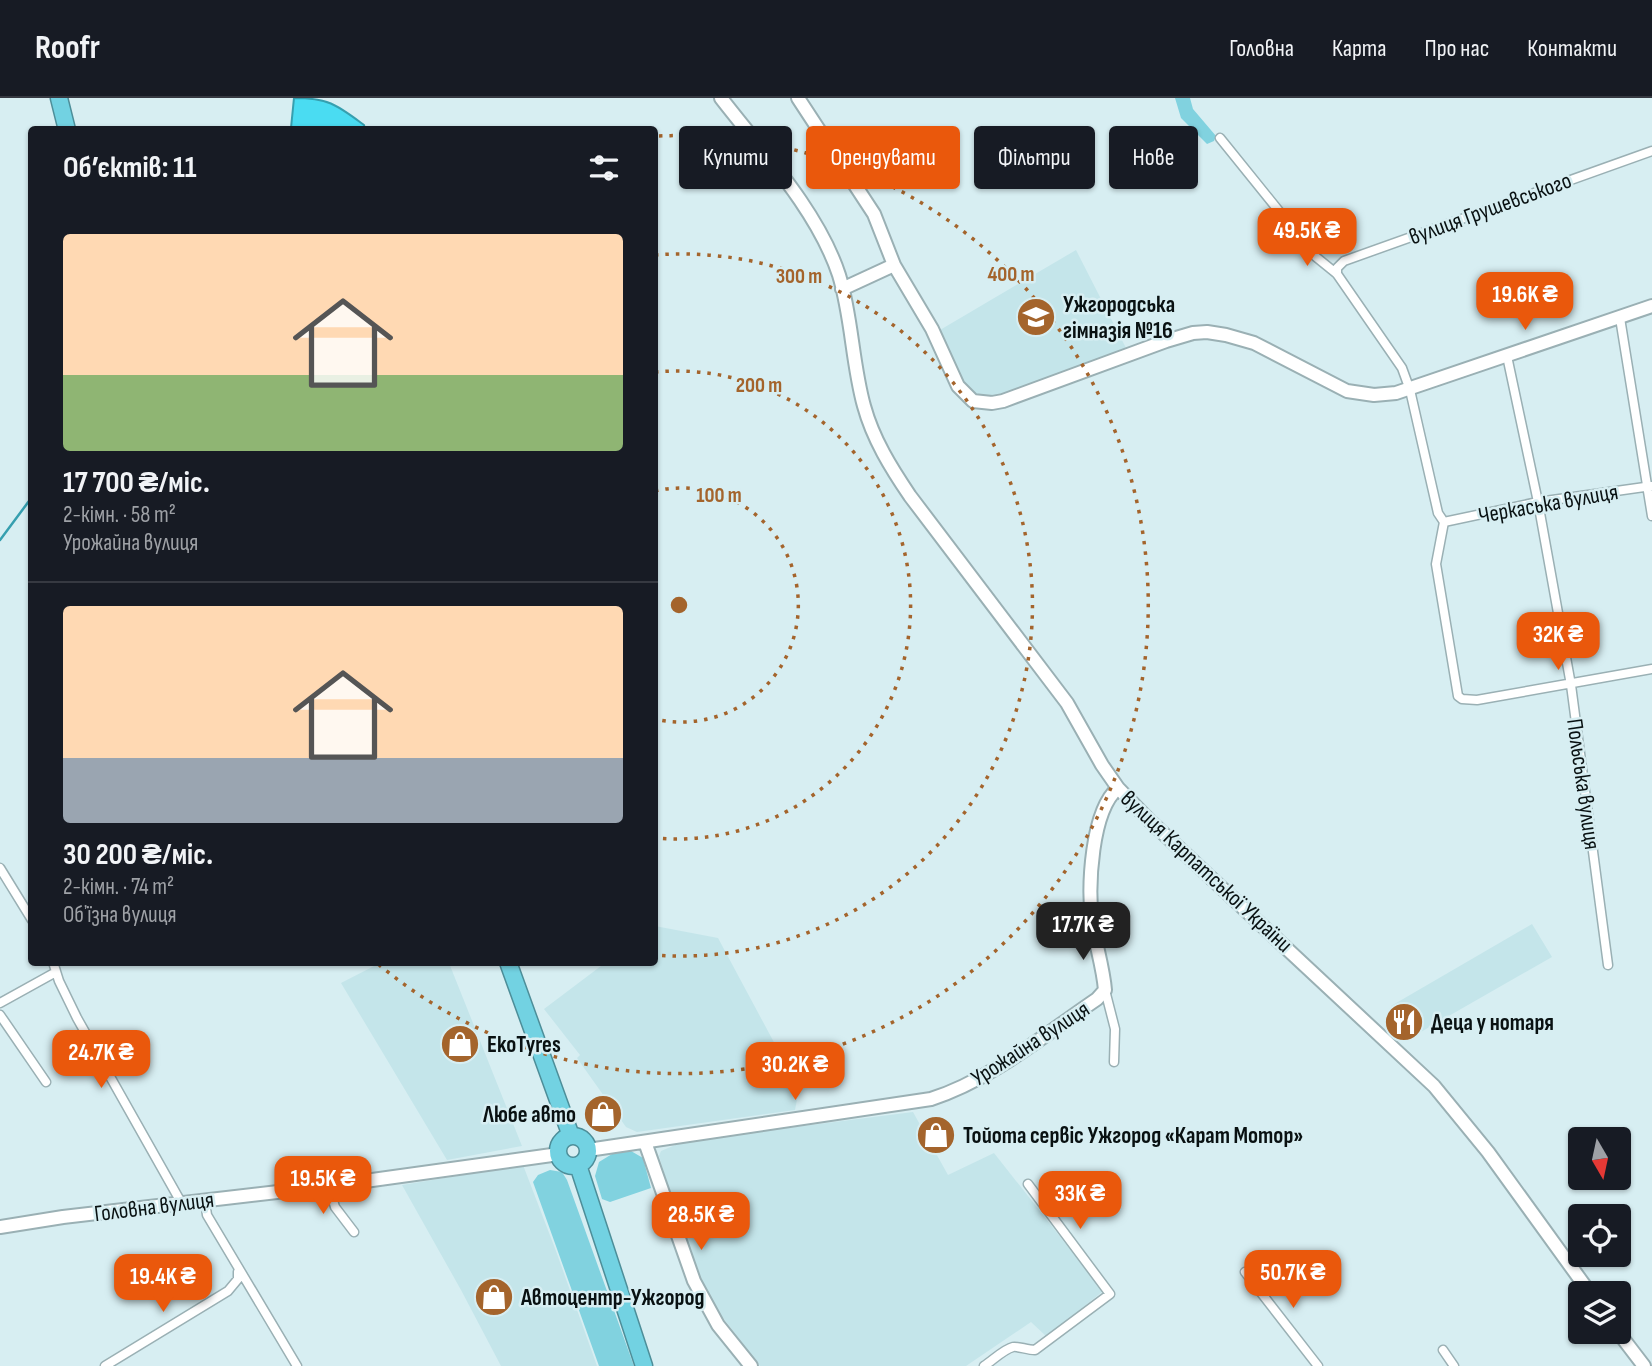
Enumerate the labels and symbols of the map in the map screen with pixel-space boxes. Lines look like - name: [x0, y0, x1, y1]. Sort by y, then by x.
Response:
- street label: вулиця Грушевського: [1405, 167, 1575, 251]
- pin: 49.5K ₴: [1242, 208, 1372, 268]
- text: 400 m: [988, 262, 1034, 287]
- text: 300 m: [776, 264, 822, 289]
- pin: 19.6K ₴: [1460, 272, 1590, 332]
- place label: Ужгородська гімназія №16: [1063, 291, 1175, 345]
- school or university icon: Ужгородська гімназія №16: [1015, 296, 1057, 338]
- text: 200 m: [736, 373, 782, 398]
- street label: Черкаська вулиця: [1476, 478, 1620, 530]
- text: 100 m: [696, 483, 742, 508]
- centre of rings: [667, 593, 691, 617]
- pin: 32K ₴: [1509, 612, 1607, 672]
- street label: Польська вулиця: [1560, 717, 1606, 851]
- street label: вулиця Карпатської України: [1114, 785, 1298, 959]
- pin: 17.7K ₴: [1018, 902, 1148, 962]
- street label: Урожайна вулиця: [966, 995, 1095, 1092]
- restaurant icon: Деца у нотаря: [1383, 1001, 1425, 1043]
- place label: Деца у нотаря: [1431, 1009, 1554, 1037]
- shop icon: EkoTyres: [439, 1023, 481, 1065]
- pin: 24.7K ₴: [36, 1030, 166, 1090]
- place label: EkoTyres: [487, 1031, 561, 1059]
- pin: 30.2K ₴: [730, 1042, 860, 1102]
- shop icon: Любе авто: [582, 1093, 624, 1135]
- place label: Любе авто: [482, 1101, 576, 1129]
- shop icon: Тойота сервіс Ужгород «Карат Мотор»: [915, 1114, 957, 1156]
- place label: Тойота сервіс Ужгород «Карат Мотор»: [963, 1122, 1303, 1150]
- north arrow: [1568, 1127, 1631, 1190]
- pin: 19.5K ₴: [258, 1156, 388, 1216]
- pin: 33K ₴: [1031, 1172, 1129, 1231]
- street label: Головна вулиця: [93, 1186, 216, 1228]
- pin: 28.5K ₴: [636, 1192, 766, 1252]
- pin: 50.7K ₴: [1228, 1250, 1358, 1310]
- pin: 19.4K ₴: [98, 1254, 228, 1314]
- shop icon: Автоцентр-Ужгород: [473, 1276, 515, 1318]
- place label: Автоцентр-Ужгород: [520, 1284, 704, 1312]

